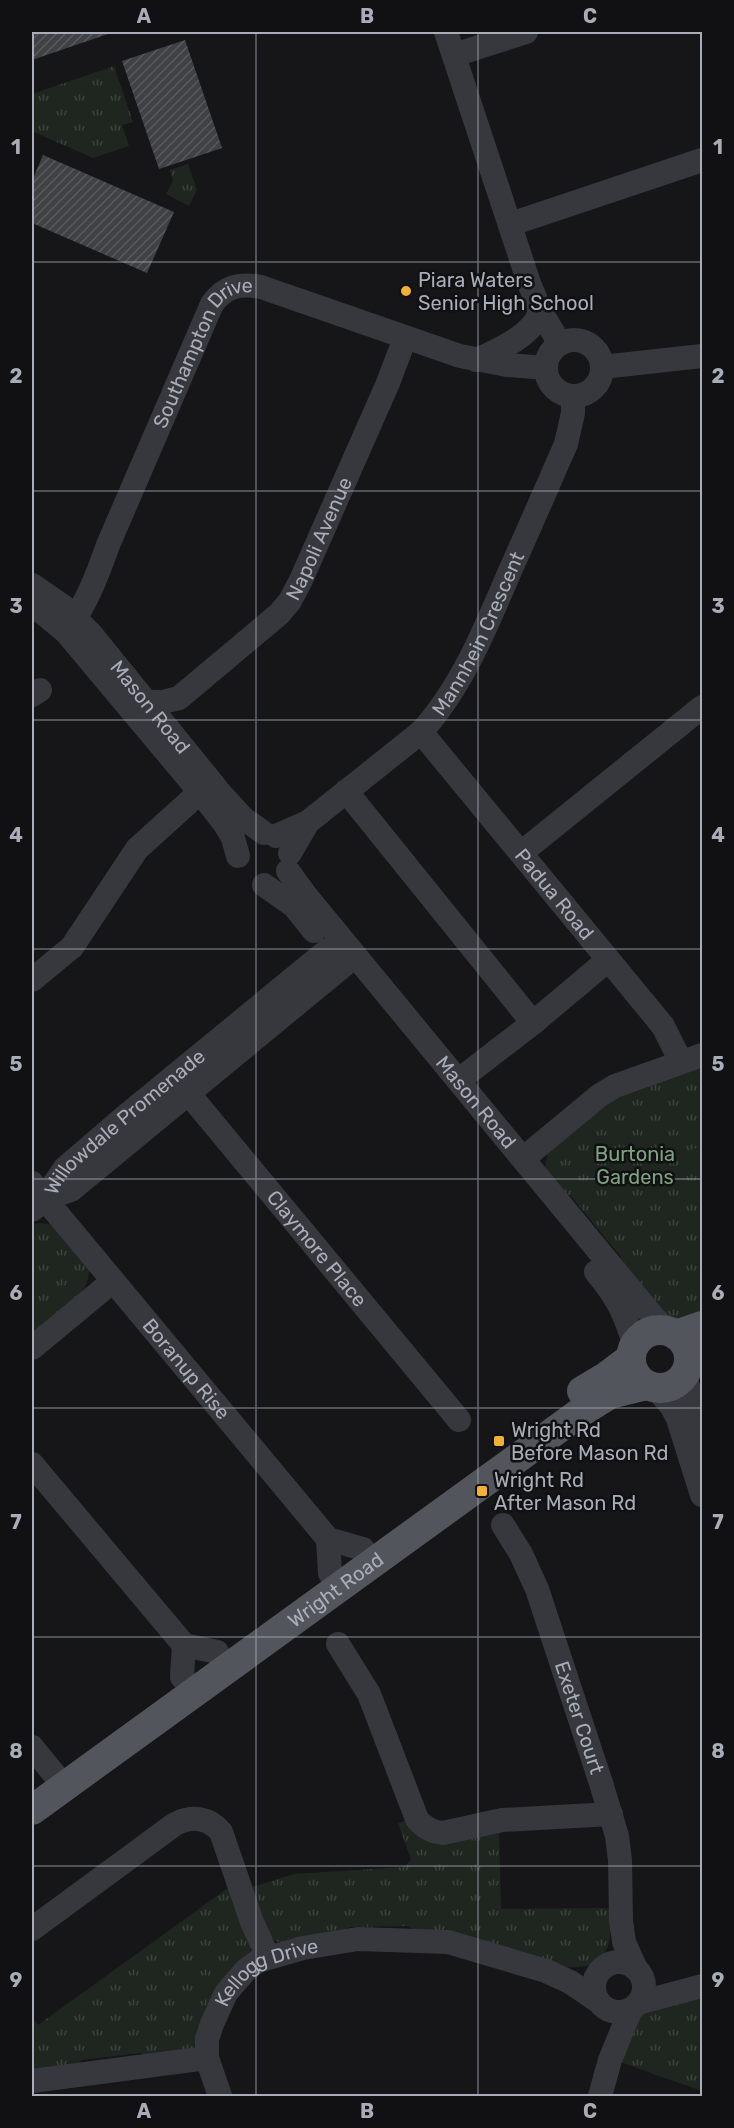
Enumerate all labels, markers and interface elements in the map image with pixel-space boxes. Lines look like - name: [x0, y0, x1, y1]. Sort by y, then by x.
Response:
- text: A: [137, 4, 152, 28]
- text: B: [360, 4, 374, 28]
- text: C: [583, 4, 597, 28]
- text: 1: [11, 135, 21, 159]
- text: 1: [713, 135, 723, 159]
- place label: Piara Waters Senior High School: [418, 268, 594, 315]
- street label: Southampton Drive: [148, 273, 253, 432]
- marker: Piara Waters Senior High School: [399, 284, 413, 298]
- text: 2: [10, 364, 23, 388]
- text: 2: [712, 364, 725, 388]
- street label: Napoli Avenue: [281, 473, 357, 604]
- street label: Mannhein Crescent: [427, 548, 529, 720]
- text: 3: [9, 594, 23, 618]
- text: 3: [711, 594, 725, 618]
- street label: Mason Road: [105, 655, 195, 758]
- text: 4: [9, 823, 23, 847]
- text: 4: [711, 823, 725, 847]
- street label: Padua Road: [510, 844, 599, 945]
- street label: Willowdale Promenade: [39, 1044, 210, 1198]
- street label: Mason Road: [431, 1051, 521, 1153]
- text: 5: [10, 1052, 23, 1076]
- text: 5: [712, 1052, 725, 1076]
- park label: Burtonia Gardens: [595, 1142, 675, 1189]
- street label: Claymore Place: [262, 1185, 372, 1312]
- text: 6: [9, 1281, 23, 1305]
- text: 6: [711, 1281, 725, 1305]
- street label: Boranup Rise: [138, 1314, 235, 1424]
- place label: Wright Rd Before Mason Rd: [511, 1418, 668, 1465]
- marker: Wright Rd Before Mason Rd: [492, 1434, 506, 1448]
- place label: Wright Rd After Mason Rd: [494, 1468, 636, 1515]
- marker: Wright Rd After Mason Rd: [475, 1484, 489, 1498]
- text: 7: [10, 1510, 22, 1534]
- text: 7: [712, 1510, 724, 1534]
- street label: Wright Road: [283, 1547, 388, 1633]
- street label: Exeter Court: [550, 1658, 609, 1777]
- text: 8: [9, 1739, 23, 1763]
- text: 8: [711, 1739, 725, 1763]
- street label: Kellogg Drive: [210, 1934, 320, 2010]
- text: 9: [10, 1968, 23, 1992]
- text: 9: [712, 1968, 725, 1992]
- text: A: [137, 2099, 152, 2123]
- text: B: [360, 2099, 374, 2123]
- text: C: [583, 2099, 597, 2123]

